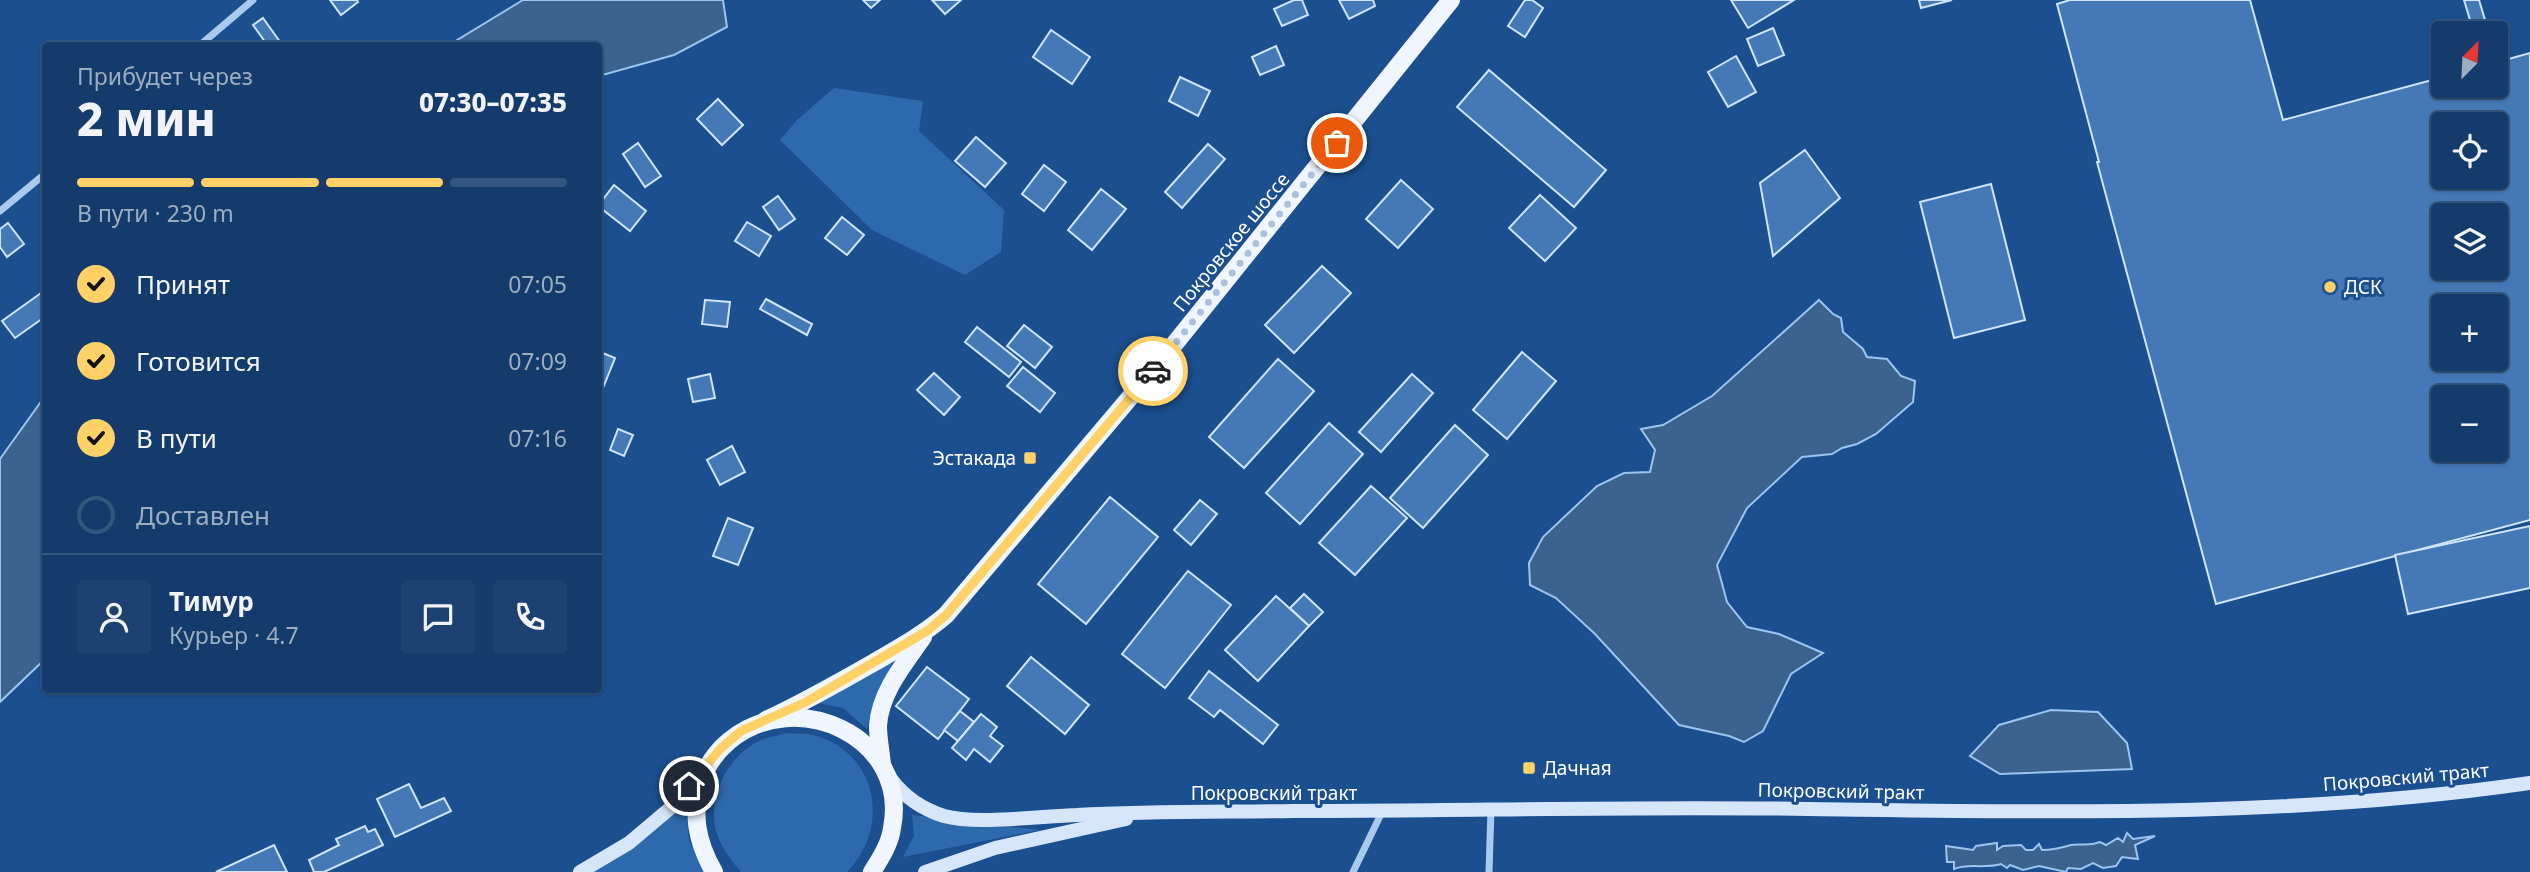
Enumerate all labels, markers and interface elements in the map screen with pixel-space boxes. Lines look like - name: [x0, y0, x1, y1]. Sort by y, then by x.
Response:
- north arrow: [2431, 21, 2508, 98]
- map controls: [2431, 21, 2508, 462]
- text: Прибудет через: [77, 60, 253, 92]
- text: 07:30–07:35: [419, 84, 567, 120]
- text: 2 мин: [77, 87, 216, 149]
- button: locate: [2431, 112, 2508, 189]
- pin: [1307, 113, 1367, 173]
- icon: bag: [1318, 124, 1356, 162]
- street label: Покровское шоссе: [1167, 167, 1295, 317]
- text: В пути · 230 m: [77, 197, 234, 229]
- button: layers: [2431, 203, 2508, 280]
- icon: check: [77, 265, 115, 303]
- text: Принят: [136, 266, 230, 302]
- text: 07:05: [508, 268, 567, 300]
- place label: ДСК: [2344, 274, 2382, 300]
- marker: ДСК: [2322, 279, 2338, 295]
- button: +: [2431, 294, 2508, 371]
- courier: [1118, 336, 1188, 406]
- icon: check: [77, 342, 115, 380]
- text: Готовится: [136, 343, 261, 379]
- text: 07:09: [508, 345, 567, 377]
- icon: car: [1134, 352, 1172, 390]
- button: −: [2431, 385, 2508, 462]
- icon: check: [77, 419, 115, 457]
- text: В пути: [136, 420, 217, 456]
- text: 07:16: [508, 422, 567, 454]
- place label: Эстакада: [933, 445, 1016, 471]
- marker: Эстакада: [1022, 450, 1038, 466]
- text: Доставлен: [136, 497, 270, 533]
- button: person: [77, 580, 151, 654]
- button: chat: [401, 580, 475, 654]
- button: phone: [493, 580, 567, 654]
- text: Тимур: [169, 583, 254, 619]
- text: Курьер · 4.7: [169, 619, 299, 651]
- place label: Дачная: [1543, 755, 1612, 781]
- pin: [659, 756, 719, 816]
- street label: Покровский тракт: [2322, 757, 2490, 797]
- marker: Дачная: [1521, 760, 1537, 776]
- icon: home: [670, 767, 708, 805]
- street label: Покровский тракт: [1757, 777, 1925, 805]
- street label: Покровский тракт: [1191, 780, 1358, 806]

